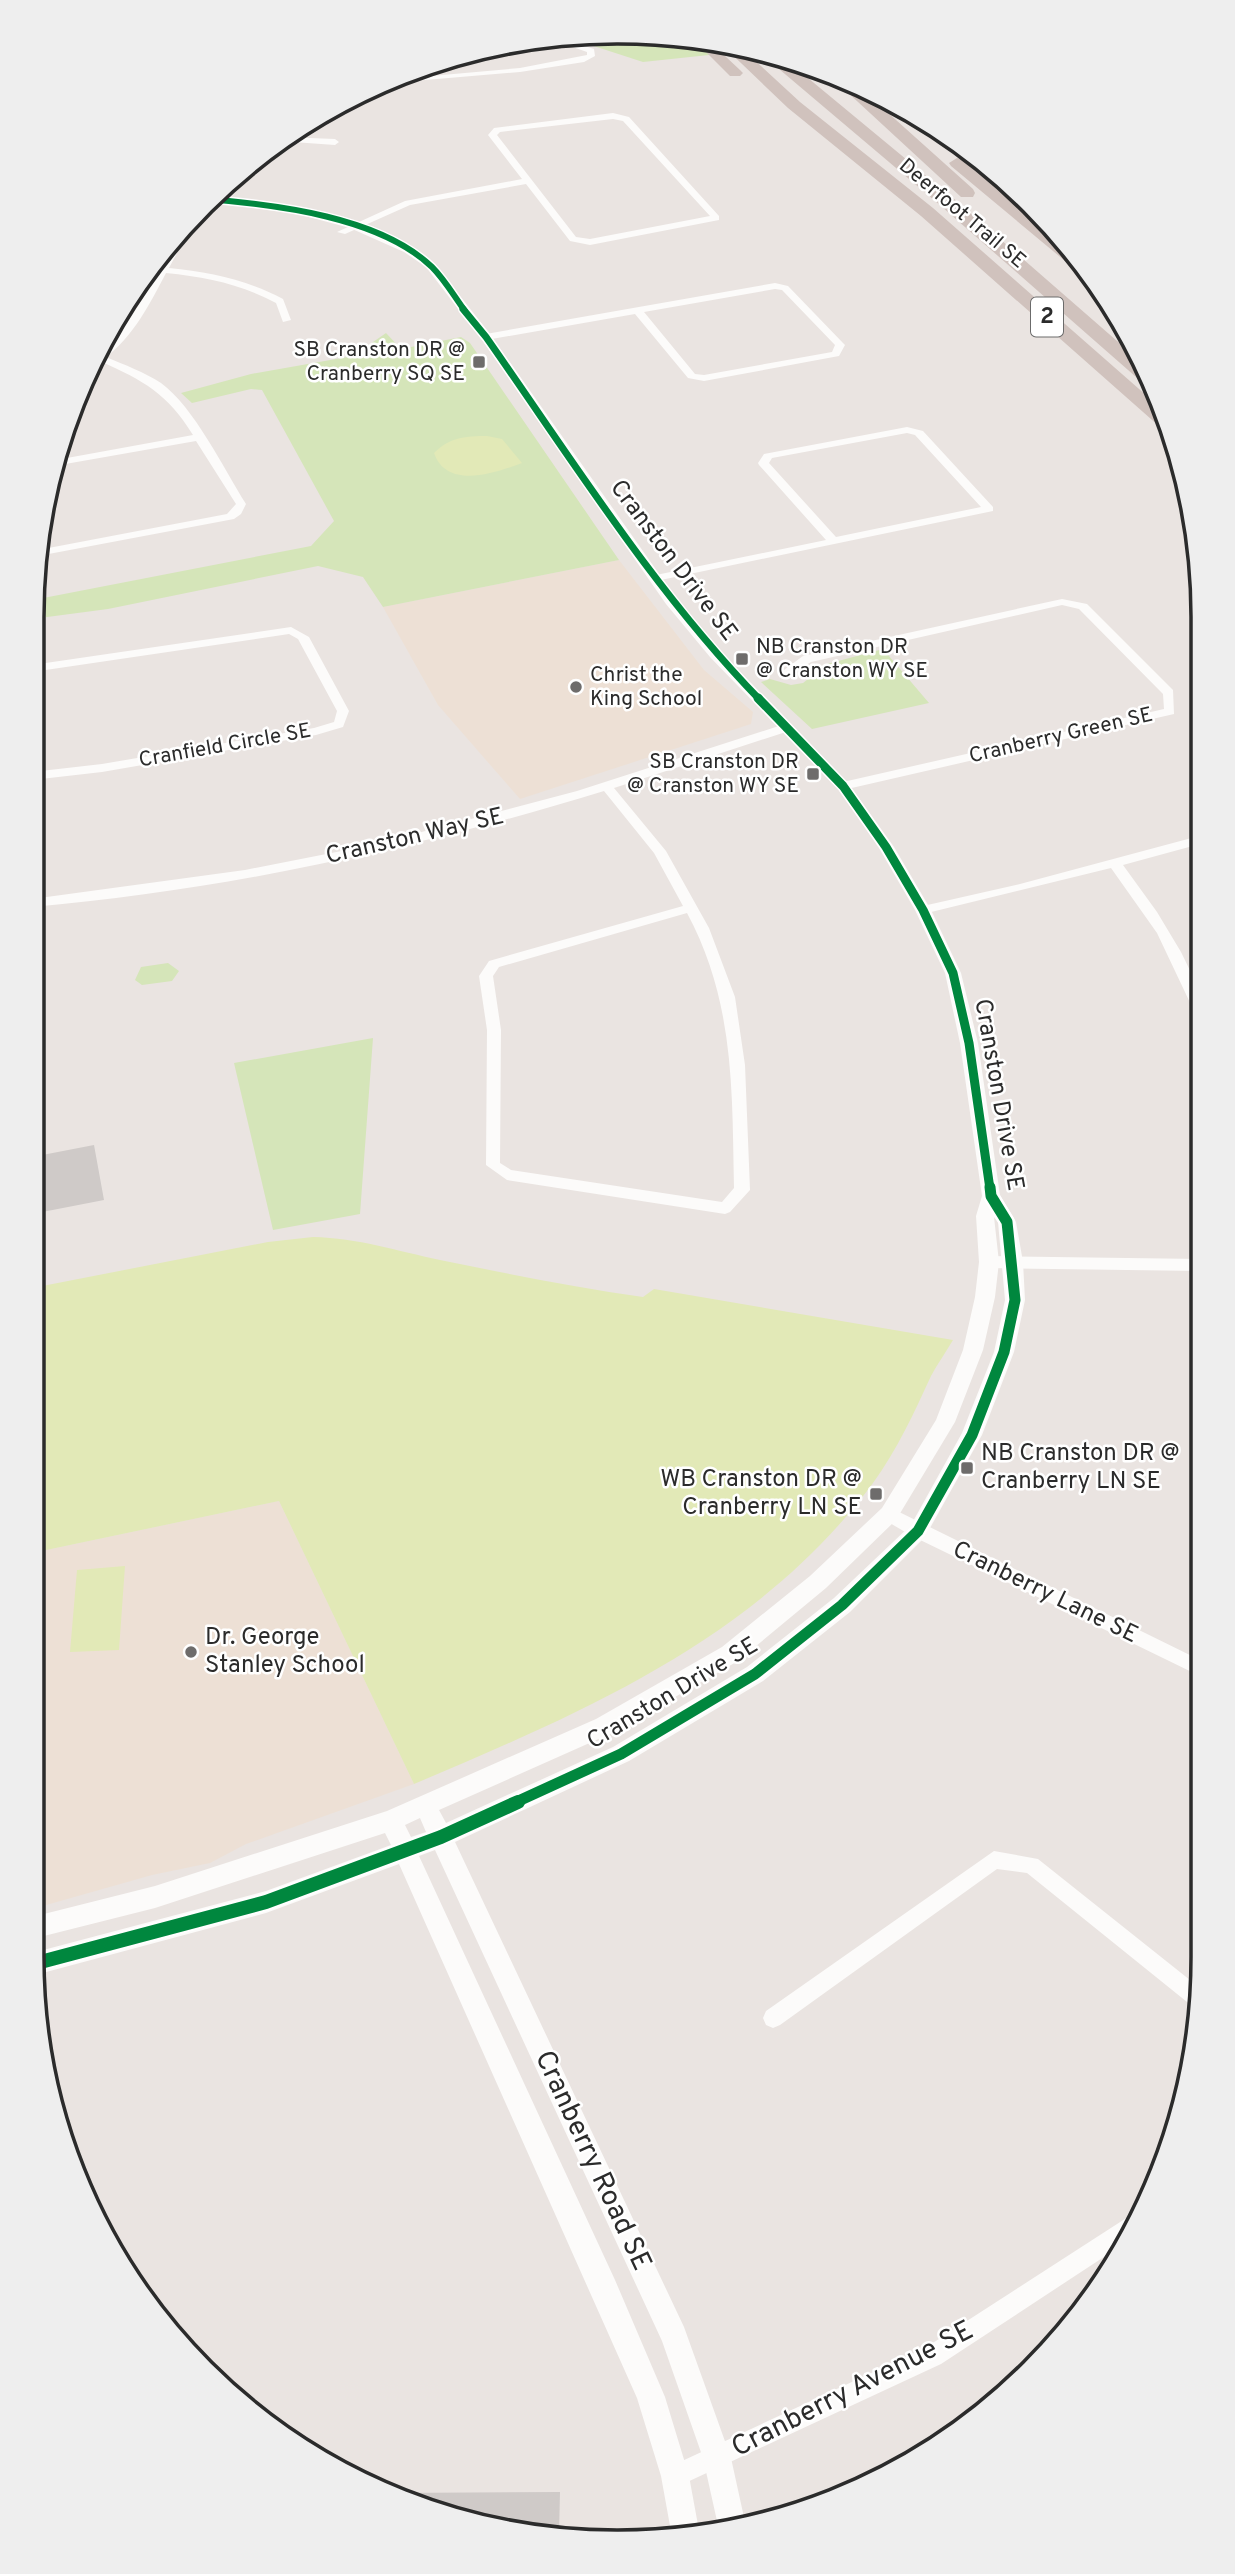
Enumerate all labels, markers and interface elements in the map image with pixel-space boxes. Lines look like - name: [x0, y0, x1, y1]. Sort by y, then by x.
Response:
- street label: Deerfoot Trail SE: [893, 153, 1031, 275]
- road number: 2: [1031, 298, 1063, 336]
- place label: SB Cranston DR @ Cranberry SQ SE: [293, 337, 465, 388]
- marker: SB Cranston DR @ Cranberry SQ SE: [471, 354, 487, 370]
- street label: Cranston Drive SE: [603, 474, 743, 648]
- place label: NB Cranston DR @ Cranston WY SE: [756, 634, 928, 685]
- marker: NB Cranston DR @ Cranston WY SE: [734, 651, 750, 667]
- place label: Christ the King School: [590, 662, 702, 713]
- marker: Christ the King School: [568, 679, 584, 695]
- street label: Cranberry Green SE: [966, 702, 1156, 770]
- street label: Cranfield Circle SE: [137, 718, 313, 774]
- place label: SB Cranston DR @ Cranston WY SE: [627, 749, 799, 800]
- marker: SB Cranston DR @ Cranston WY SE: [805, 766, 821, 782]
- street label: Cranston Way SE: [323, 802, 507, 872]
- street label: Cranston Drive SE: [966, 997, 1030, 1193]
- place label: NB Cranston DR @ Cranberry LN SE: [981, 1439, 1180, 1497]
- marker: NB Cranston DR @ Cranberry LN SE: [959, 1460, 975, 1476]
- place label: WB Cranston DR @ Cranberry LN SE: [660, 1465, 862, 1523]
- marker: WB Cranston DR @ Cranberry LN SE: [868, 1486, 884, 1502]
- street label: Cranberry Lane SE: [947, 1535, 1143, 1651]
- place label: Dr. George Stanley School: [205, 1623, 365, 1681]
- street label: Cranston Drive SE: [582, 1631, 764, 1757]
- marker: Dr. George Stanley School: [183, 1644, 199, 1660]
- street label: Cranberry Road SE: [525, 2045, 659, 2277]
- street label: Cranberry Avenue SE: [726, 2313, 980, 2467]

